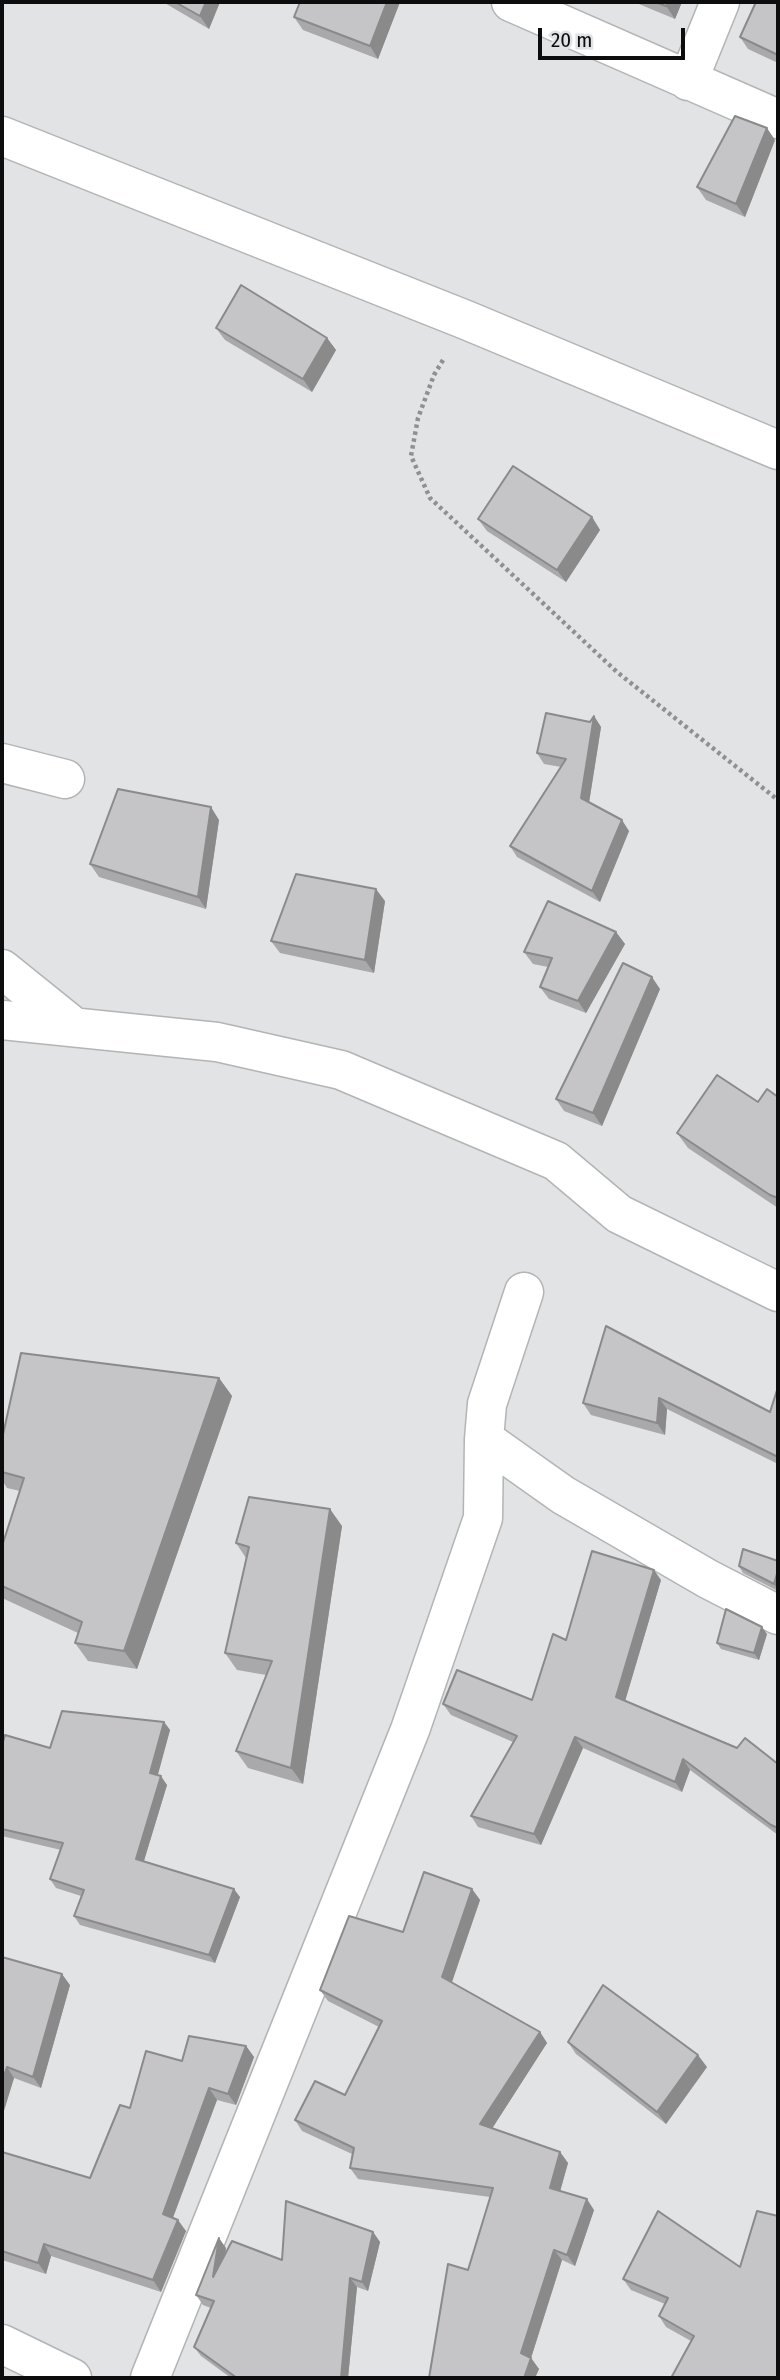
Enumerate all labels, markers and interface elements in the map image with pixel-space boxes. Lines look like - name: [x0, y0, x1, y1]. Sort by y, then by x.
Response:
- scale bar: [542, 14, 689, 58]
- text: 20 m: [551, 27, 592, 53]

